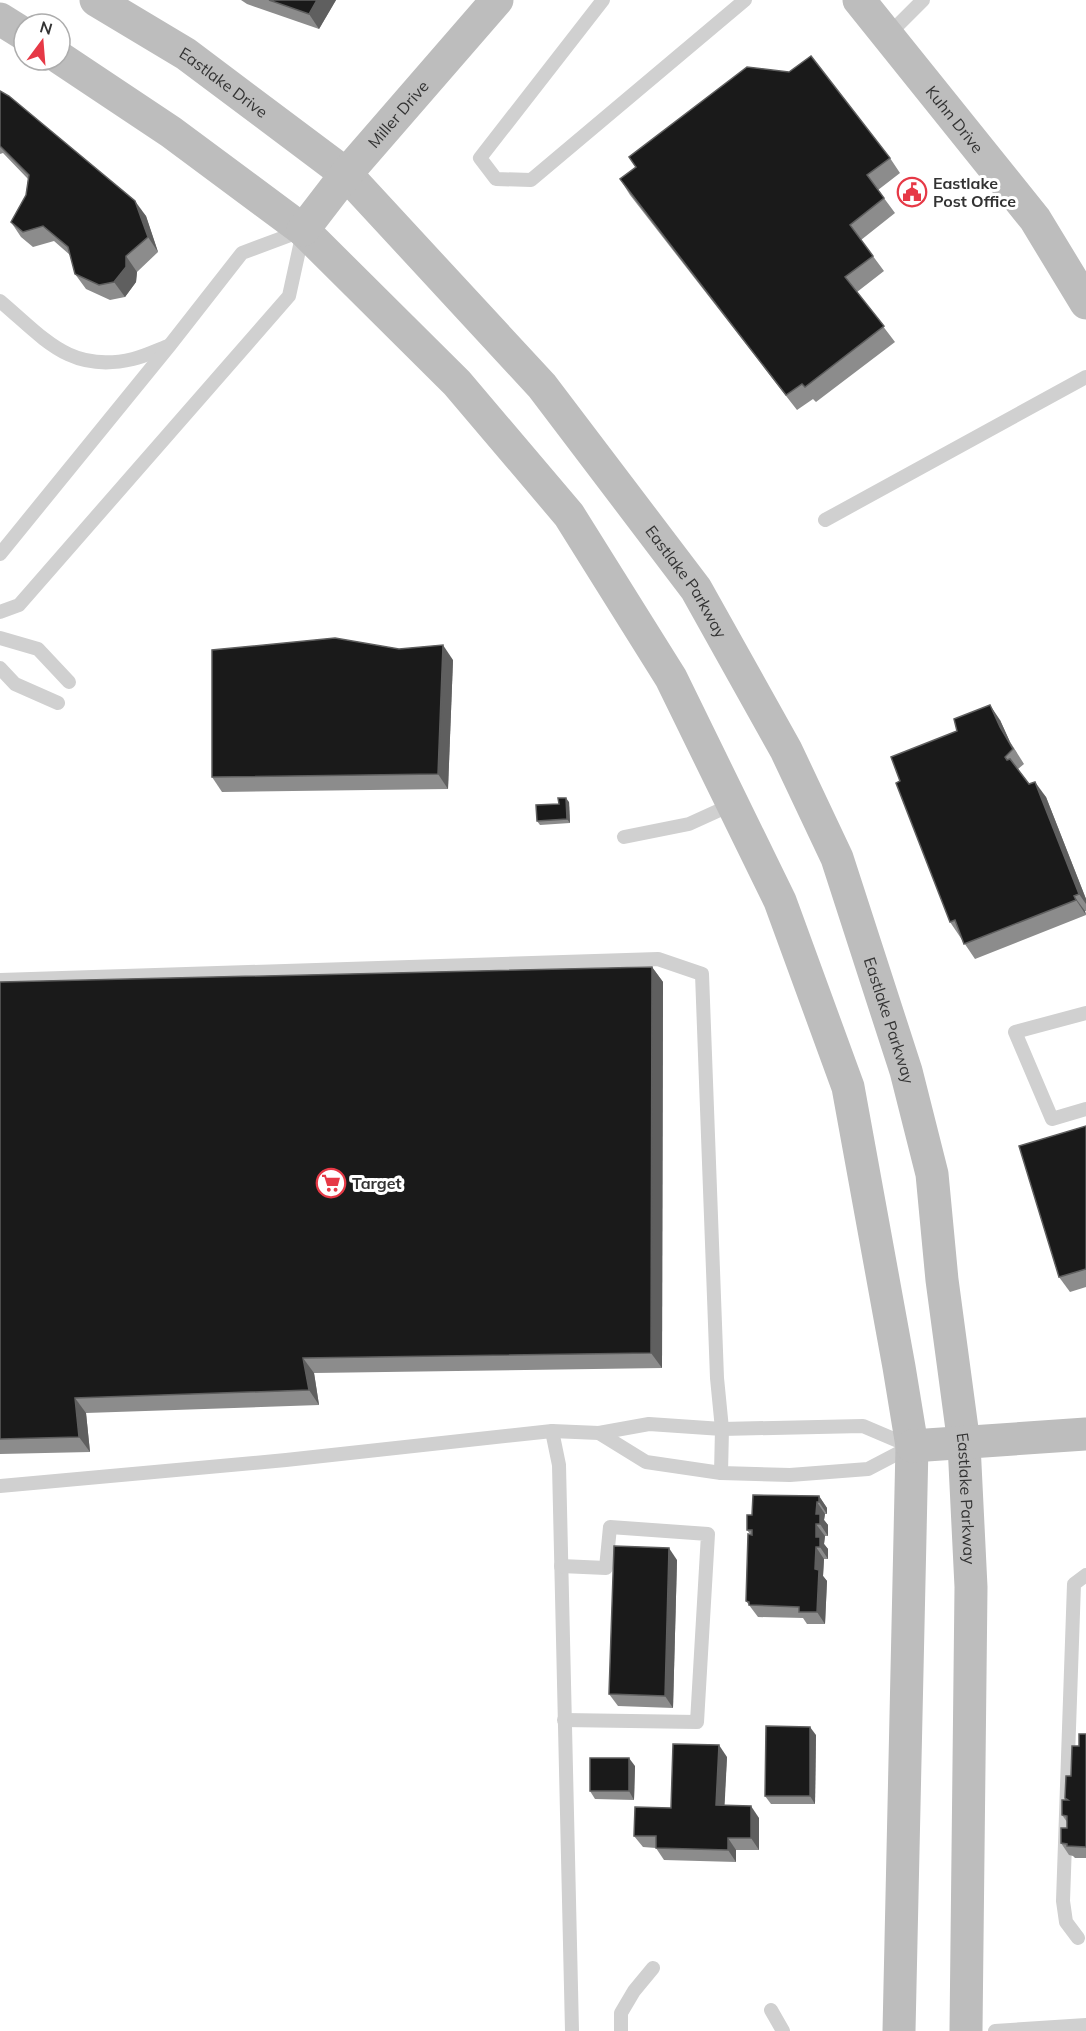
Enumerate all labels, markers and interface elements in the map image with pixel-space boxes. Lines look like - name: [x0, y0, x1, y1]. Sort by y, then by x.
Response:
- north arrow: [12, 12, 72, 72]
- text: N: [38, 16, 55, 39]
- street label: Eastlake Drive: [176, 43, 272, 122]
- street label: Miller Drive: [363, 76, 433, 152]
- street label: Kuhn Drive: [922, 81, 988, 157]
- place label: Eastlake Post Office: [933, 173, 1016, 211]
- public building icon: Eastlake Post Office: [896, 176, 928, 208]
- street label: Eastlake Parkway: [641, 521, 732, 642]
- street label: Eastlake Parkway: [860, 954, 919, 1086]
- supermarket icon: Target: [315, 1167, 347, 1199]
- place label: Target: [352, 1173, 402, 1193]
- street label: Eastlake Parkway: [953, 1431, 980, 1565]

